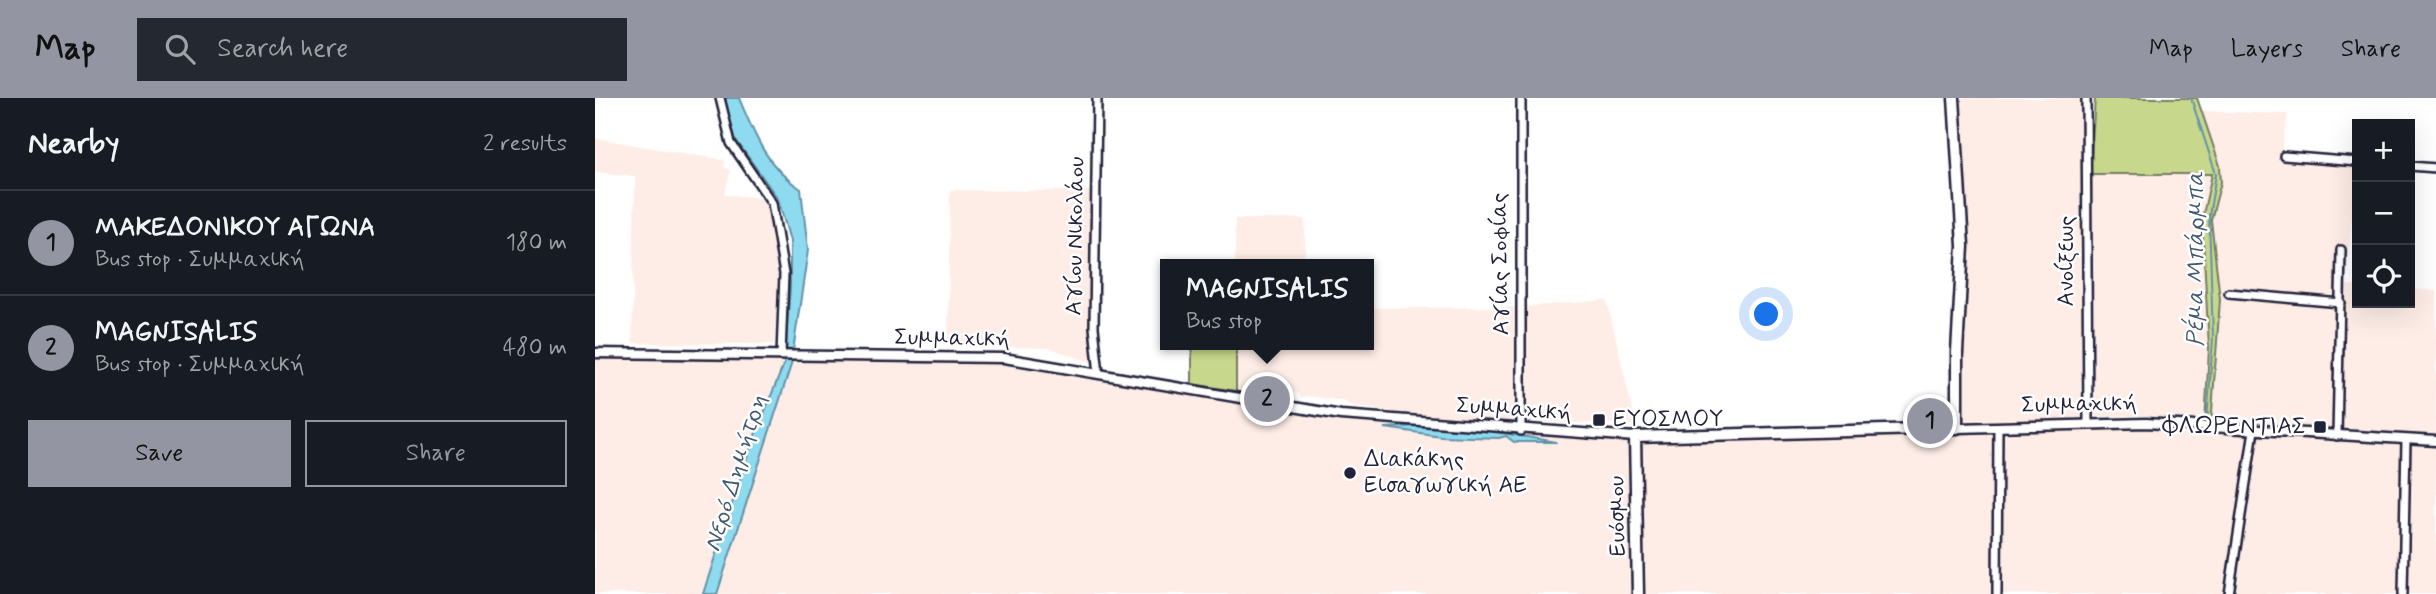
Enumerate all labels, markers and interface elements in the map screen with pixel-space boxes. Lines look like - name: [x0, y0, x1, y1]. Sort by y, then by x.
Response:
- search box: [137, 18, 627, 81]
- text: Map: [35, 27, 95, 71]
- icon: search: [161, 30, 199, 68]
- text: Search here: [217, 32, 348, 66]
- text: Map: [2149, 34, 2193, 65]
- text: Layers: [2231, 34, 2303, 65]
- text: Share: [2341, 34, 2401, 65]
- map controls: [2352, 119, 2415, 308]
- button: +: [2352, 119, 2415, 182]
- text: Nearby: [28, 124, 119, 163]
- text: 2 results: [483, 129, 567, 159]
- street label: Αγίου Νικολάου: [1060, 156, 1092, 316]
- water label: Ρέμα Μπάρμπα: [2180, 171, 2212, 347]
- button: −: [2352, 182, 2415, 245]
- street label: Αγίας Σοφίας: [1485, 192, 1517, 336]
- text: ΜΑΚΕΔΟΝΙΚΟΥ ΑΓΩΝΑ: [95, 211, 375, 245]
- street label: Ανοίξεως: [2052, 216, 2082, 306]
- text: 1: [46, 228, 56, 258]
- text: 180 m: [506, 228, 567, 258]
- text: Bus stop · Συμμαχική: [95, 245, 305, 275]
- button: locate: [2352, 245, 2415, 308]
- popup: [1160, 259, 1374, 350]
- text: MAGNISALIS: [1186, 273, 1348, 307]
- your location: [1749, 297, 1783, 331]
- text: Bus stop: [1186, 307, 1262, 337]
- text: MAGNISALIS: [95, 316, 257, 350]
- street label: Συμμαχική: [894, 323, 1010, 355]
- text: 2: [45, 333, 57, 363]
- text: 480 m: [503, 333, 567, 363]
- text: Bus stop · Συμμαχική: [95, 350, 305, 380]
- pin: 2: [1244, 373, 1290, 425]
- street label: Συμμαχική: [2021, 389, 2137, 421]
- water label: Νερό Δημήτρη: [697, 391, 775, 555]
- street label: Συμμαχική: [1455, 391, 1573, 429]
- pin: 1: [1907, 395, 1953, 447]
- place label: ΕΥΟΣΜΟΥ: [1613, 405, 1723, 435]
- marker: ΕΥΟΣΜΟΥ: [1591, 412, 1607, 428]
- place label: ΦΛΩΡΕΝΤΙΑΣ: [2162, 412, 2306, 442]
- marker: ΦΛΩΡΕΝΤΙΑΣ: [2312, 419, 2328, 435]
- button: Save: [28, 420, 291, 487]
- button: Share: [305, 420, 567, 487]
- place label: Διακάκης Εισαγωγική ΑΕ: [1364, 445, 1527, 501]
- marker: Διακάκης Εισαγωγική ΑΕ: [1342, 465, 1358, 481]
- street label: Ευόσμου: [1602, 475, 1634, 557]

